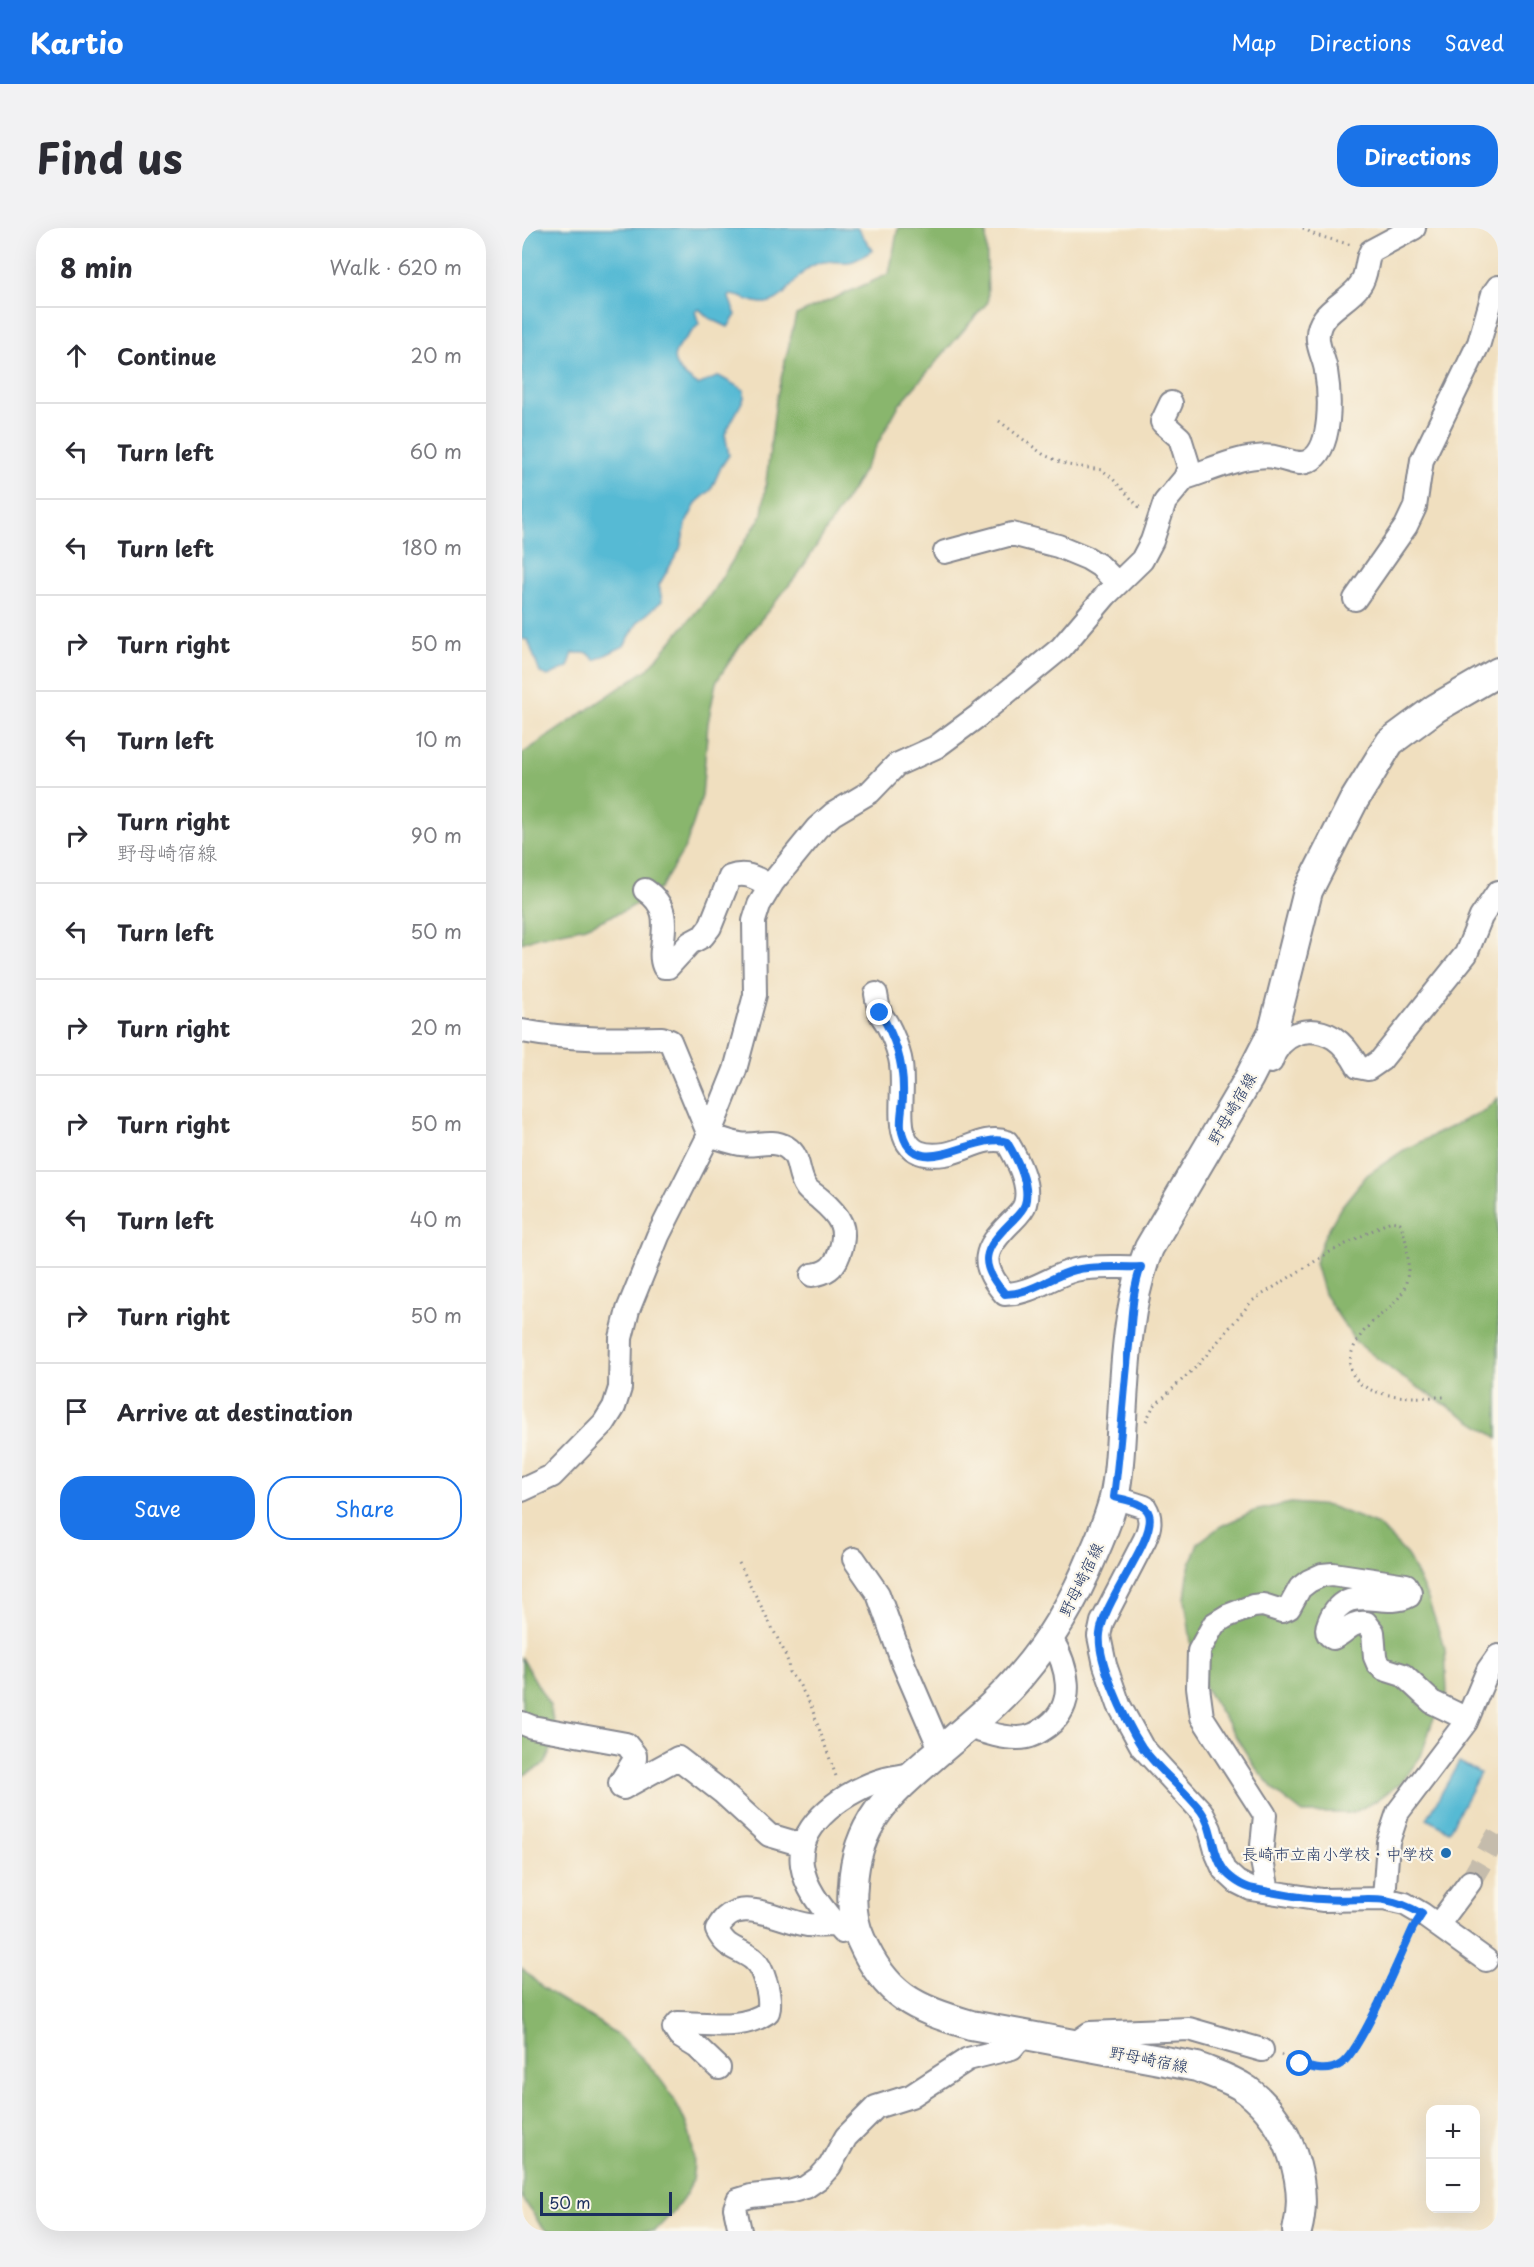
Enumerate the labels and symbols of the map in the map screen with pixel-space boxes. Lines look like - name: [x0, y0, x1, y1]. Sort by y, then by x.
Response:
- route end: [866, 999, 892, 1025]
- street label: 野母崎宿線: [1201, 1067, 1261, 1149]
- street label: 野母崎宿線: [1052, 1538, 1108, 1620]
- place label: 長崎市立南小学校・中学校: [1242, 1841, 1434, 1865]
- marker: 長崎市立南小学校・中学校: [1439, 1846, 1453, 1860]
- street label: 野母崎宿線: [1107, 2039, 1191, 2077]
- route start: [1286, 2050, 1312, 2076]
- scale bar: [540, 2189, 672, 2216]

